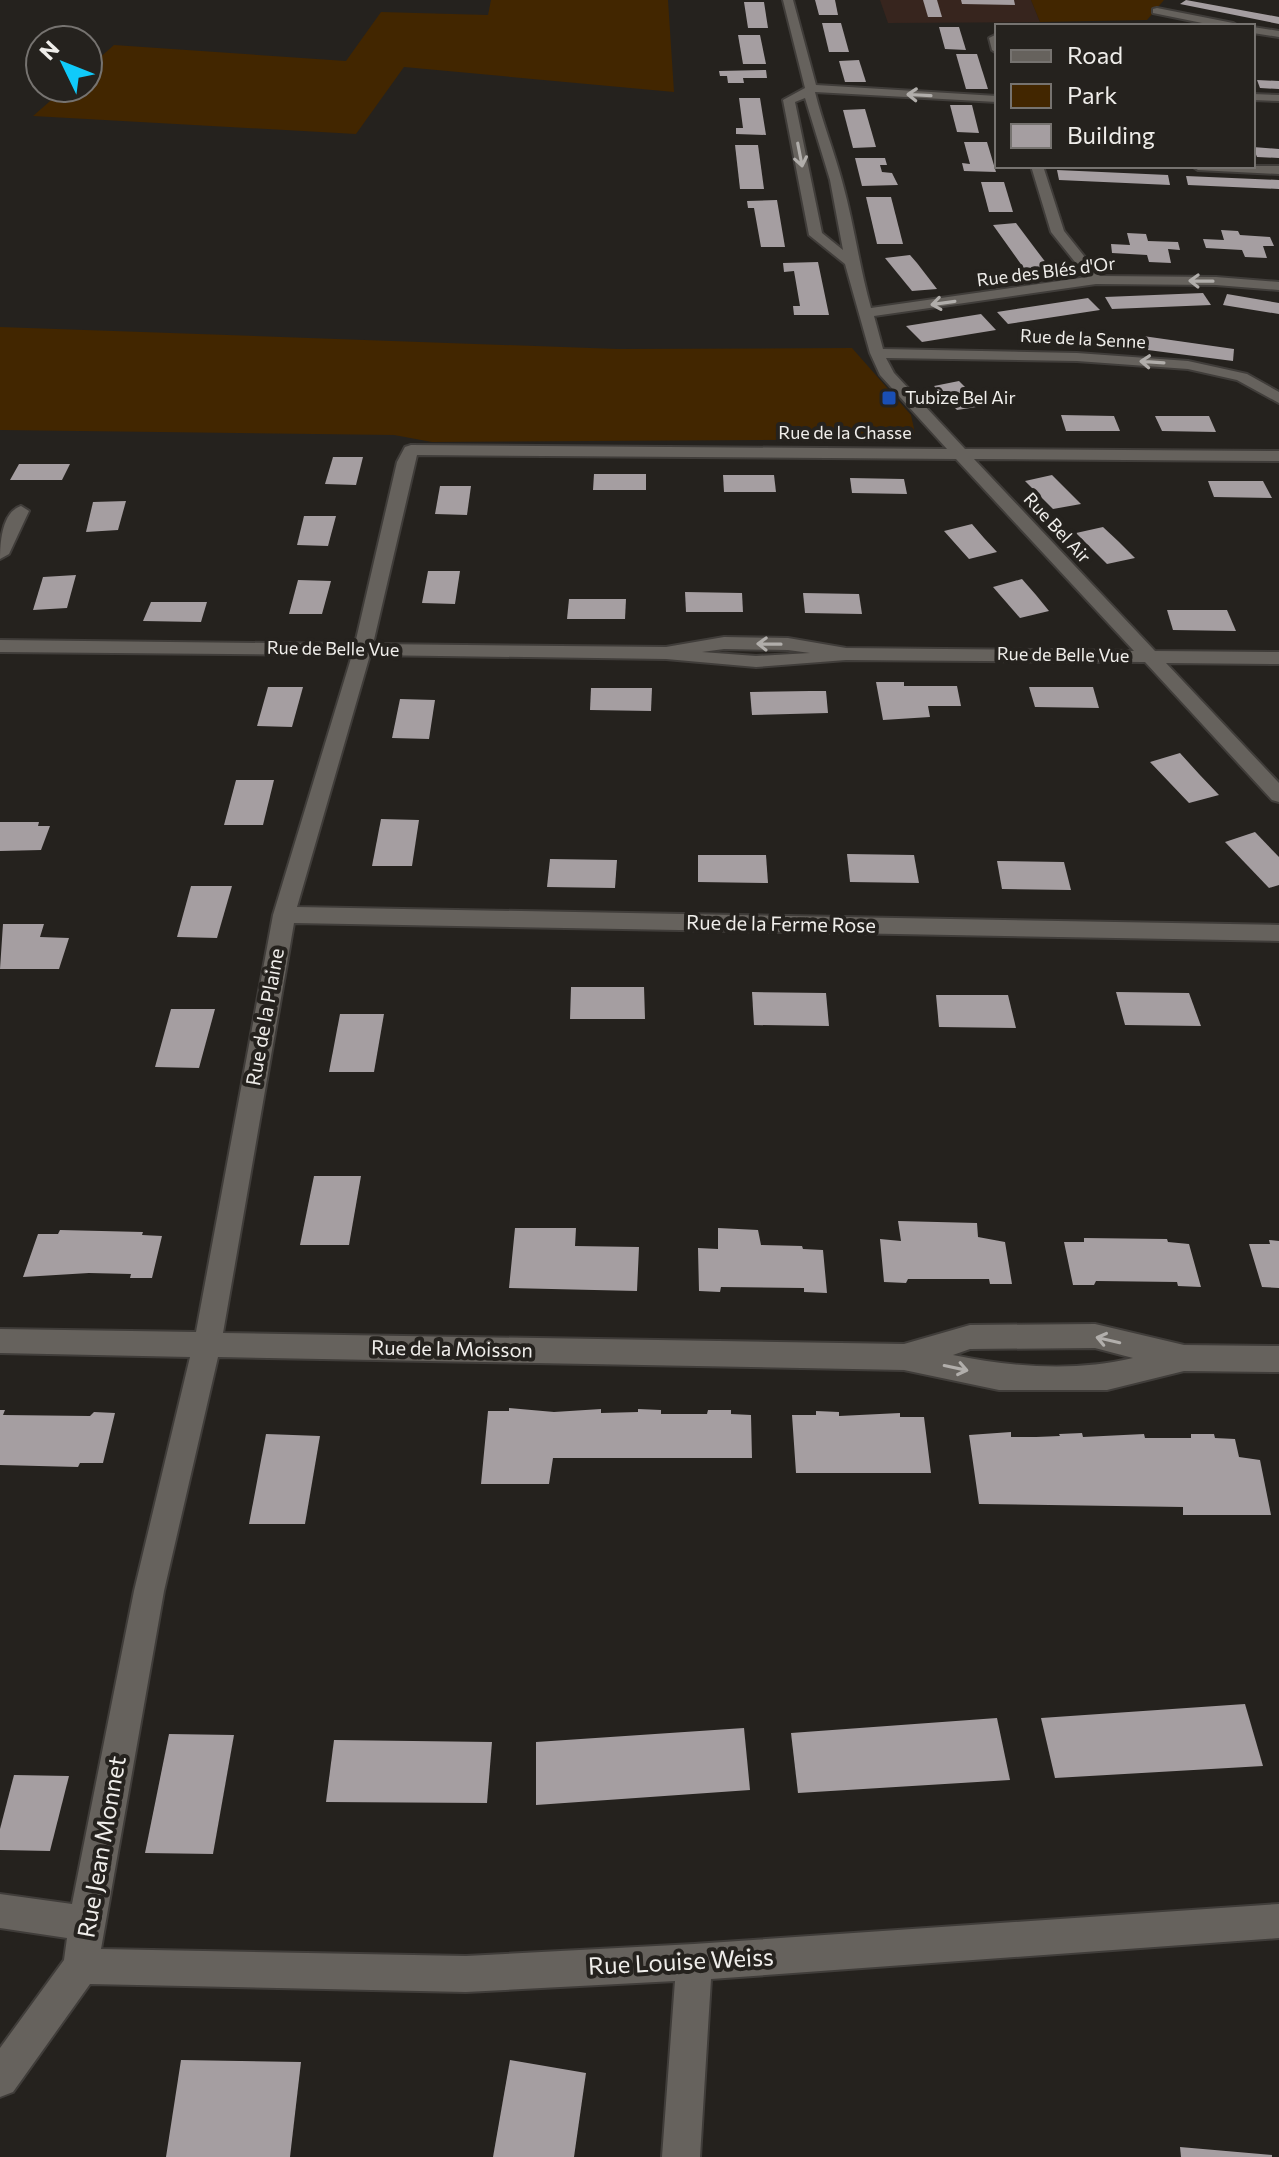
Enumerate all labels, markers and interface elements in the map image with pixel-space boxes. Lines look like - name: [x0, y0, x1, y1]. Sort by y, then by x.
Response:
- north arrow: [24, 24, 104, 104]
- legend: [995, 24, 1255, 168]
- text: N: [34, 35, 65, 65]
- text: Road: [1067, 40, 1123, 69]
- text: Park: [1067, 80, 1117, 109]
- one-way arrow: [906, 87, 933, 102]
- text: Building: [1067, 120, 1155, 149]
- one-way arrow: [793, 142, 808, 167]
- street label: Rue des Blés d'Or: [975, 252, 1117, 290]
- one-way arrow: [1188, 273, 1215, 289]
- one-way arrow: [931, 296, 956, 311]
- street label: Rue de la Senne: [1020, 324, 1146, 352]
- one-way arrow: [1139, 355, 1166, 370]
- place label: Tubize Bel Air: [905, 386, 1016, 408]
- marker: Tubize Bel Air: [880, 389, 898, 407]
- street label: Rue de la Chasse: [778, 421, 912, 443]
- street label: Rue Bel Air: [1020, 488, 1096, 567]
- street label: Rue de Belle Vue: [267, 636, 399, 660]
- one-way arrow: [756, 636, 783, 651]
- street label: Rue de Belle Vue: [997, 642, 1129, 666]
- street label: Rue de la Ferme Rose: [686, 909, 876, 937]
- street label: Rue de la Plaine: [240, 946, 288, 1088]
- one-way arrow: [1095, 1331, 1121, 1346]
- street label: Rue de la Moisson: [371, 1335, 533, 1361]
- one-way arrow: [943, 1361, 969, 1376]
- street label: Rue Jean Monnet: [70, 1753, 131, 1940]
- street label: Rue Louise Weiss: [587, 1941, 774, 1980]

